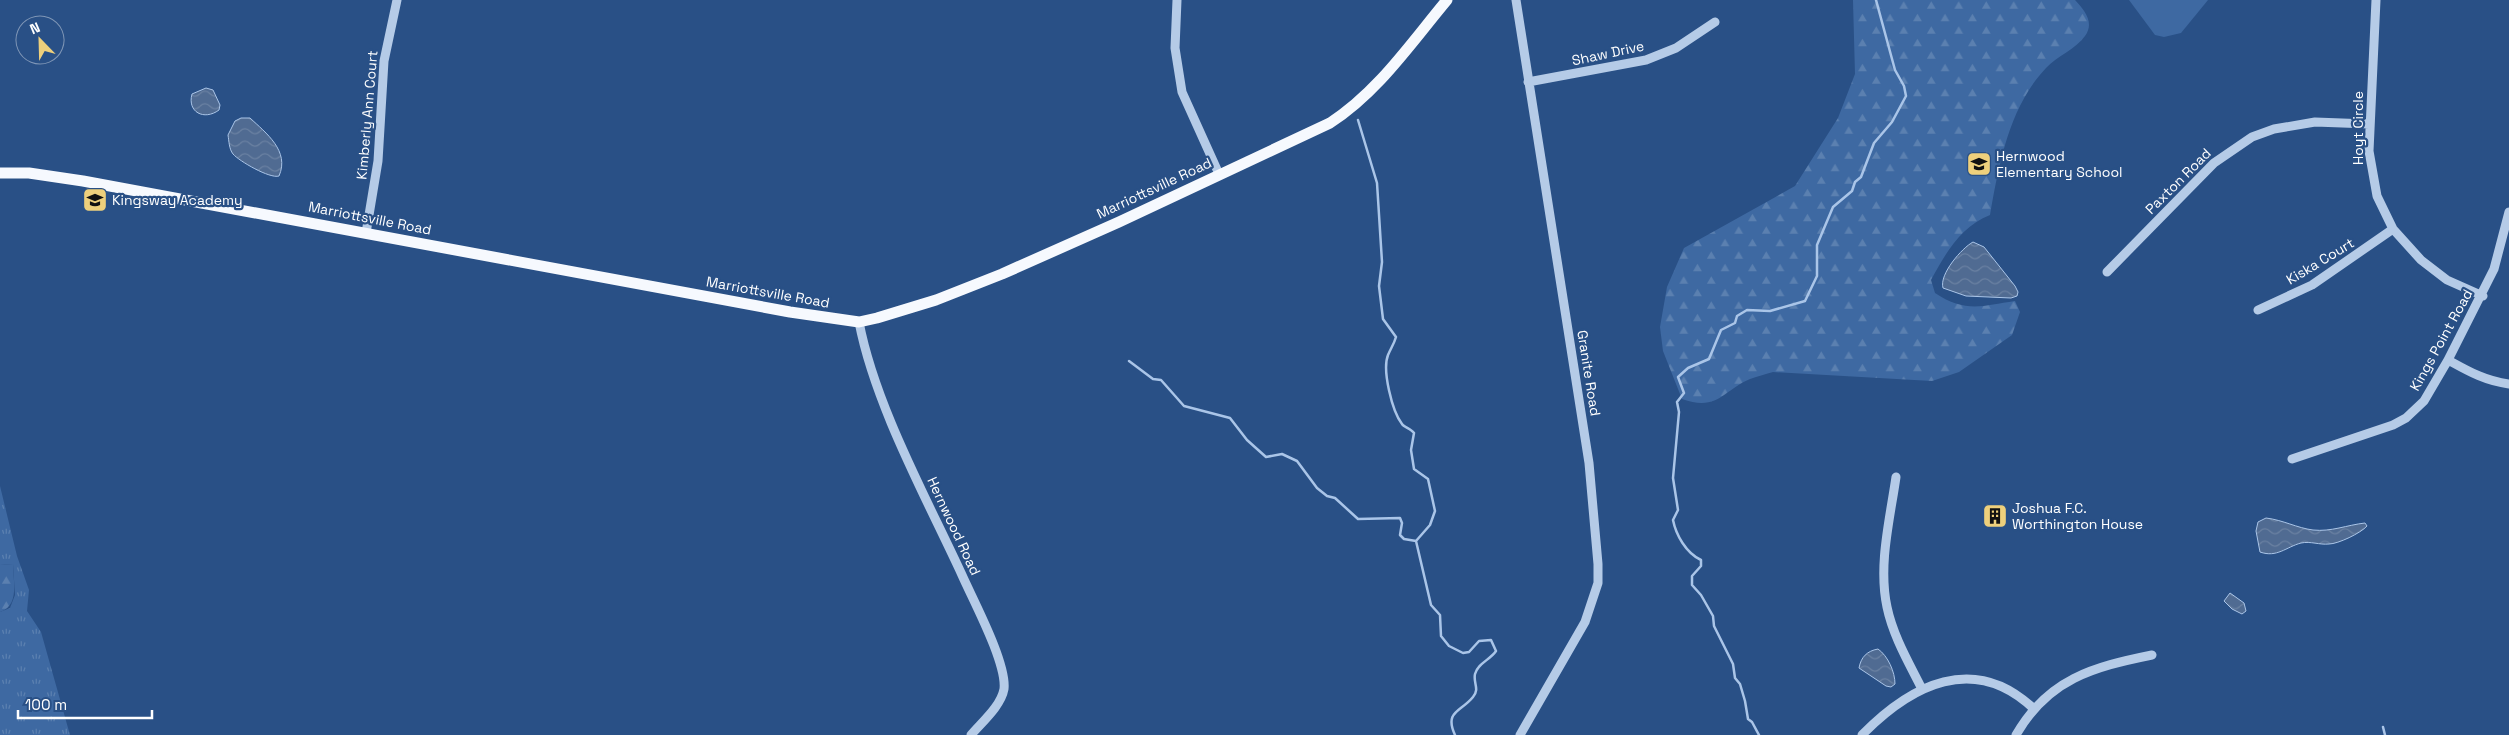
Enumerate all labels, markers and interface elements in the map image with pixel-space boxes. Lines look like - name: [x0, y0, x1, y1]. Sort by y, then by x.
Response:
- north arrow: [15, 15, 65, 65]
- text: N: [27, 18, 43, 38]
- street label: Shaw Drive: [1570, 37, 1646, 69]
- street label: Kimberly Ann Court: [352, 50, 382, 180]
- street label: Hoyt Circle: [2349, 91, 2367, 165]
- street label: Paxton Road: [2141, 144, 2215, 218]
- place label: Hernwood Elementary School: [1996, 147, 2122, 181]
- school or university icon: Hernwood Elementary School: [1966, 151, 1992, 177]
- street label: Marriottsville Road: [1094, 153, 1214, 223]
- school or university icon: Kingsway Academy: [82, 187, 108, 213]
- place label: Kingsway Academy: [112, 191, 243, 209]
- street label: Marriottsville Road: [307, 197, 433, 239]
- street label: Kiska Court: [2283, 234, 2357, 288]
- street label: Marriottsville Road: [705, 272, 831, 312]
- street label: Kings Point Road: [2406, 286, 2476, 394]
- street label: Granite Road: [1573, 329, 1605, 417]
- street label: Hernwood Road: [923, 474, 985, 578]
- place label: Joshua F.C. Worthington House: [2012, 499, 2143, 533]
- building icon: Joshua F.C. Worthington House: [1982, 503, 2008, 529]
- scale bar: [18, 688, 151, 720]
- text: 100 m: [25, 695, 67, 714]

